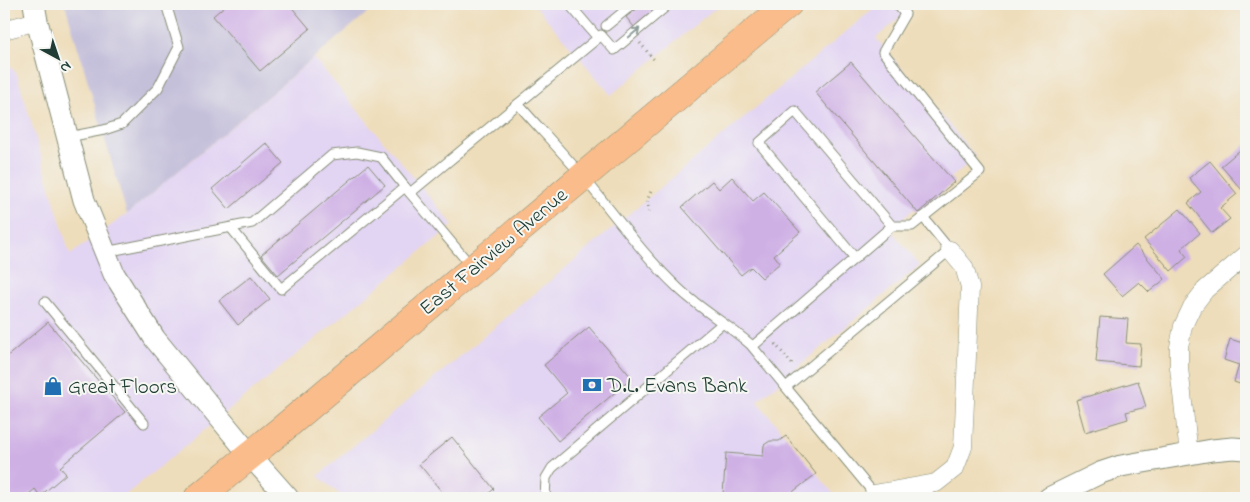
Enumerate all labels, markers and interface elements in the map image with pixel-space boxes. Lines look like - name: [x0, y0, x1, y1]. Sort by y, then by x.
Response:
- one-way arrow: [627, 28, 640, 39]
- north arrow: [32, 32, 82, 82]
- text: N: [55, 56, 76, 78]
- street label: East Fairview Avenue: [414, 181, 575, 324]
- place label: D.L. Evans Bank: [606, 372, 748, 402]
- place label: Great Floors: [68, 373, 177, 403]
- bank icon: D.L. Evans Bank: [581, 374, 603, 396]
- shop icon: Great Floors: [42, 375, 64, 397]

